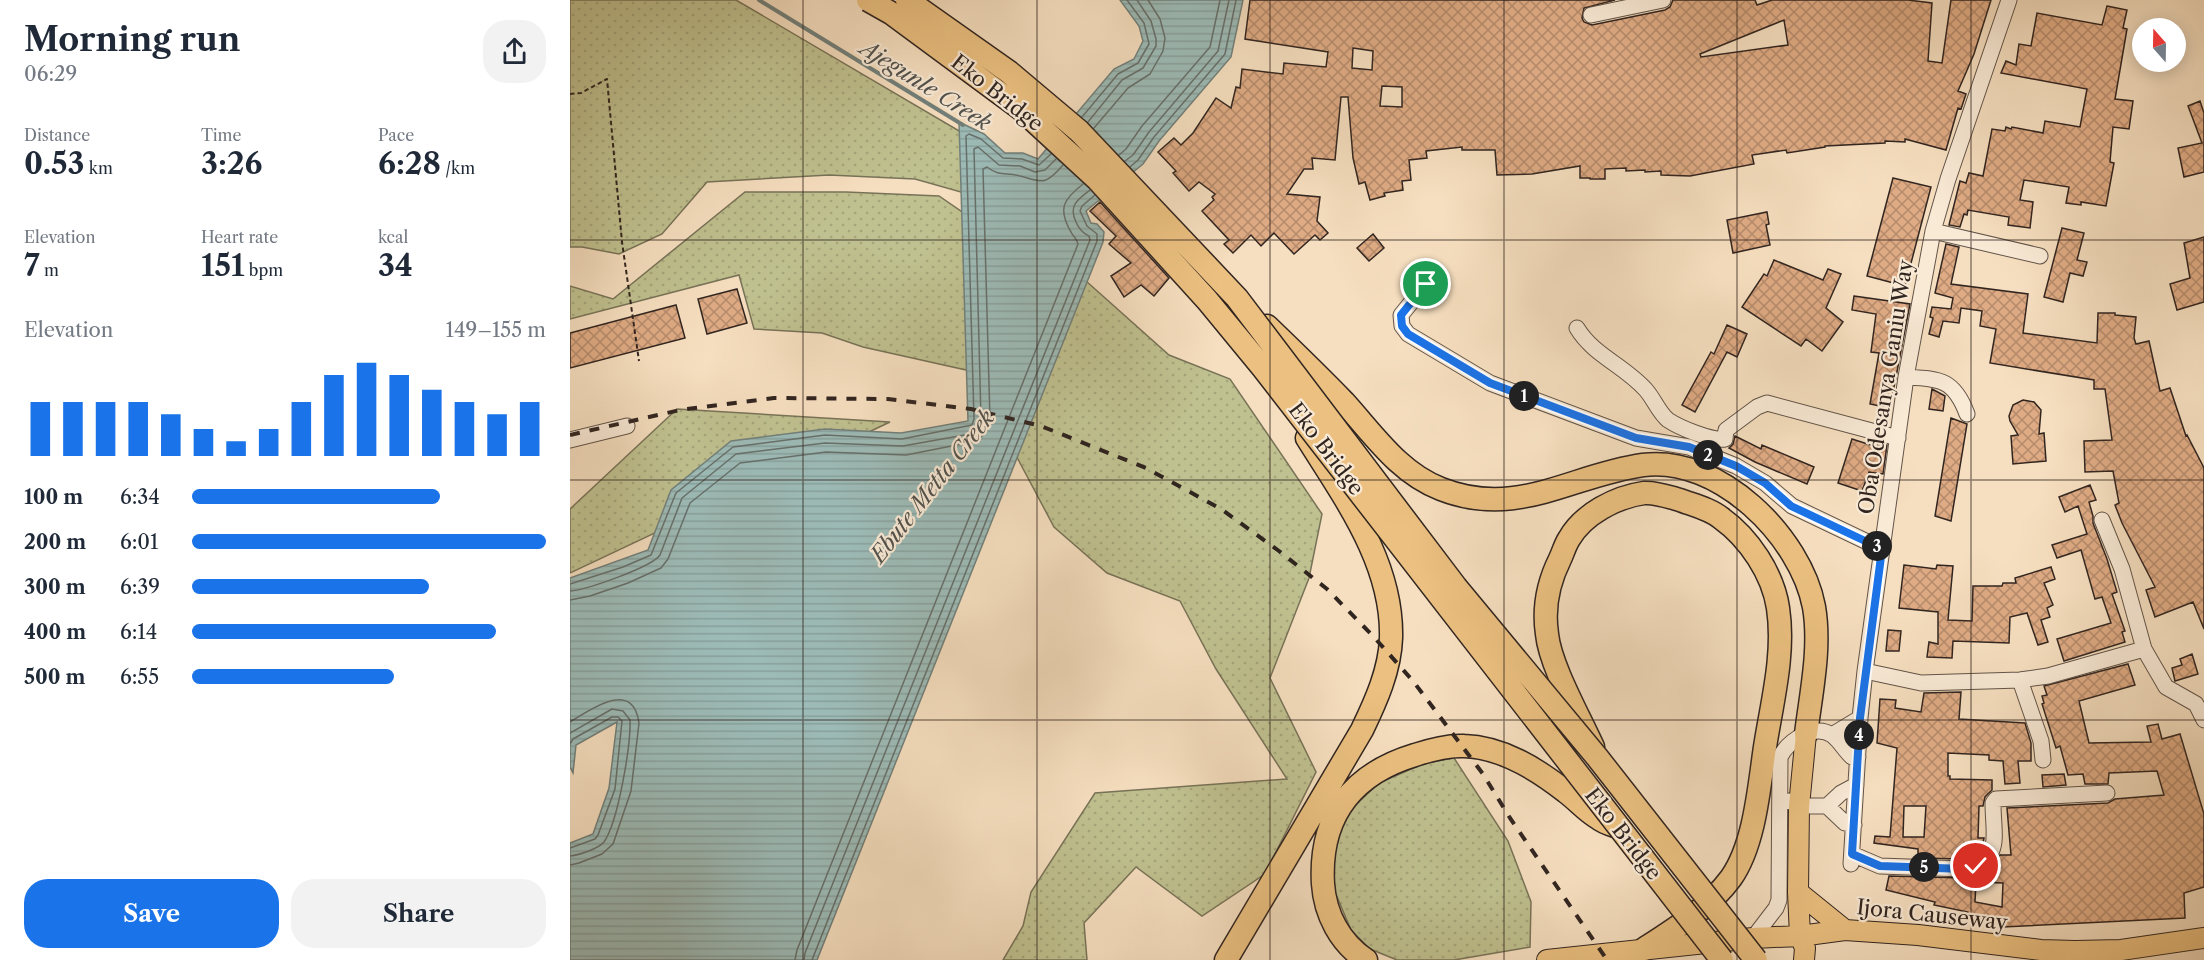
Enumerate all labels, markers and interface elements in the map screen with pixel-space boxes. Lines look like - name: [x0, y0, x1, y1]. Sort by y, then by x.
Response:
- north arrow: [2132, 18, 2186, 72]
- map controls: [2132, 18, 2186, 72]
- text: Morning run: [24, 19, 240, 60]
- button: share: [483, 20, 546, 83]
- water label: Ajegunle Creek: [853, 33, 997, 137]
- street label: Eko Bridge: [946, 49, 1048, 136]
- text: 06:29: [24, 62, 77, 86]
- text: Distance: [24, 125, 90, 145]
- text: Time: [201, 125, 241, 145]
- text: Pace: [378, 125, 414, 145]
- text: 0.53: [24, 145, 85, 182]
- text: 3:26: [201, 145, 263, 182]
- text: 6:28: [378, 145, 441, 182]
- text: km: [85, 158, 113, 178]
- text: /km: [441, 158, 475, 178]
- text: Elevation: [24, 227, 95, 247]
- text: Heart rate: [201, 227, 278, 247]
- text: kcal: [378, 227, 408, 247]
- text: 7: [24, 247, 40, 284]
- text: 151: [201, 247, 245, 284]
- text: 34: [378, 247, 413, 284]
- street label: Oba Odesanya Ganiu Way: [1853, 257, 1918, 516]
- pin: [1400, 258, 1451, 309]
- text: m: [40, 260, 59, 280]
- text: bpm: [245, 260, 283, 280]
- icon: arrive: [1409, 267, 1442, 300]
- text: Elevation: [24, 318, 113, 342]
- text: 149–155 m: [446, 318, 546, 342]
- pin: 1: [1509, 381, 1539, 411]
- text: 1: [1520, 386, 1528, 406]
- street label: Eko Bridge: [1283, 397, 1369, 500]
- water label: Ebute Metta Creek: [863, 404, 1001, 569]
- pin: 2: [1693, 440, 1723, 470]
- text: 2: [1703, 445, 1713, 465]
- text: 100 m: [24, 485, 83, 509]
- text: 6:34: [120, 485, 160, 509]
- text: 200 m: [24, 530, 86, 554]
- text: 6:01: [120, 530, 158, 554]
- pin: 3: [1862, 531, 1892, 561]
- text: 3: [1872, 536, 1882, 556]
- text: 300 m: [24, 575, 86, 599]
- text: 6:39: [120, 575, 160, 599]
- text: 400 m: [24, 620, 86, 644]
- text: 6:14: [120, 620, 157, 644]
- text: 500 m: [24, 665, 85, 689]
- text: 6:55: [120, 665, 159, 689]
- pin: 4: [1844, 720, 1874, 750]
- text: 4: [1854, 725, 1864, 745]
- street label: Eko Bridge: [1580, 783, 1667, 885]
- pin: [1950, 840, 2001, 891]
- icon: check: [1959, 849, 1992, 882]
- pin: 5: [1909, 852, 1939, 882]
- text: 5: [1920, 857, 1928, 877]
- button: Save: [24, 879, 279, 948]
- button: Share: [291, 879, 546, 948]
- street label: Ijora Causeway: [1855, 894, 2009, 935]

